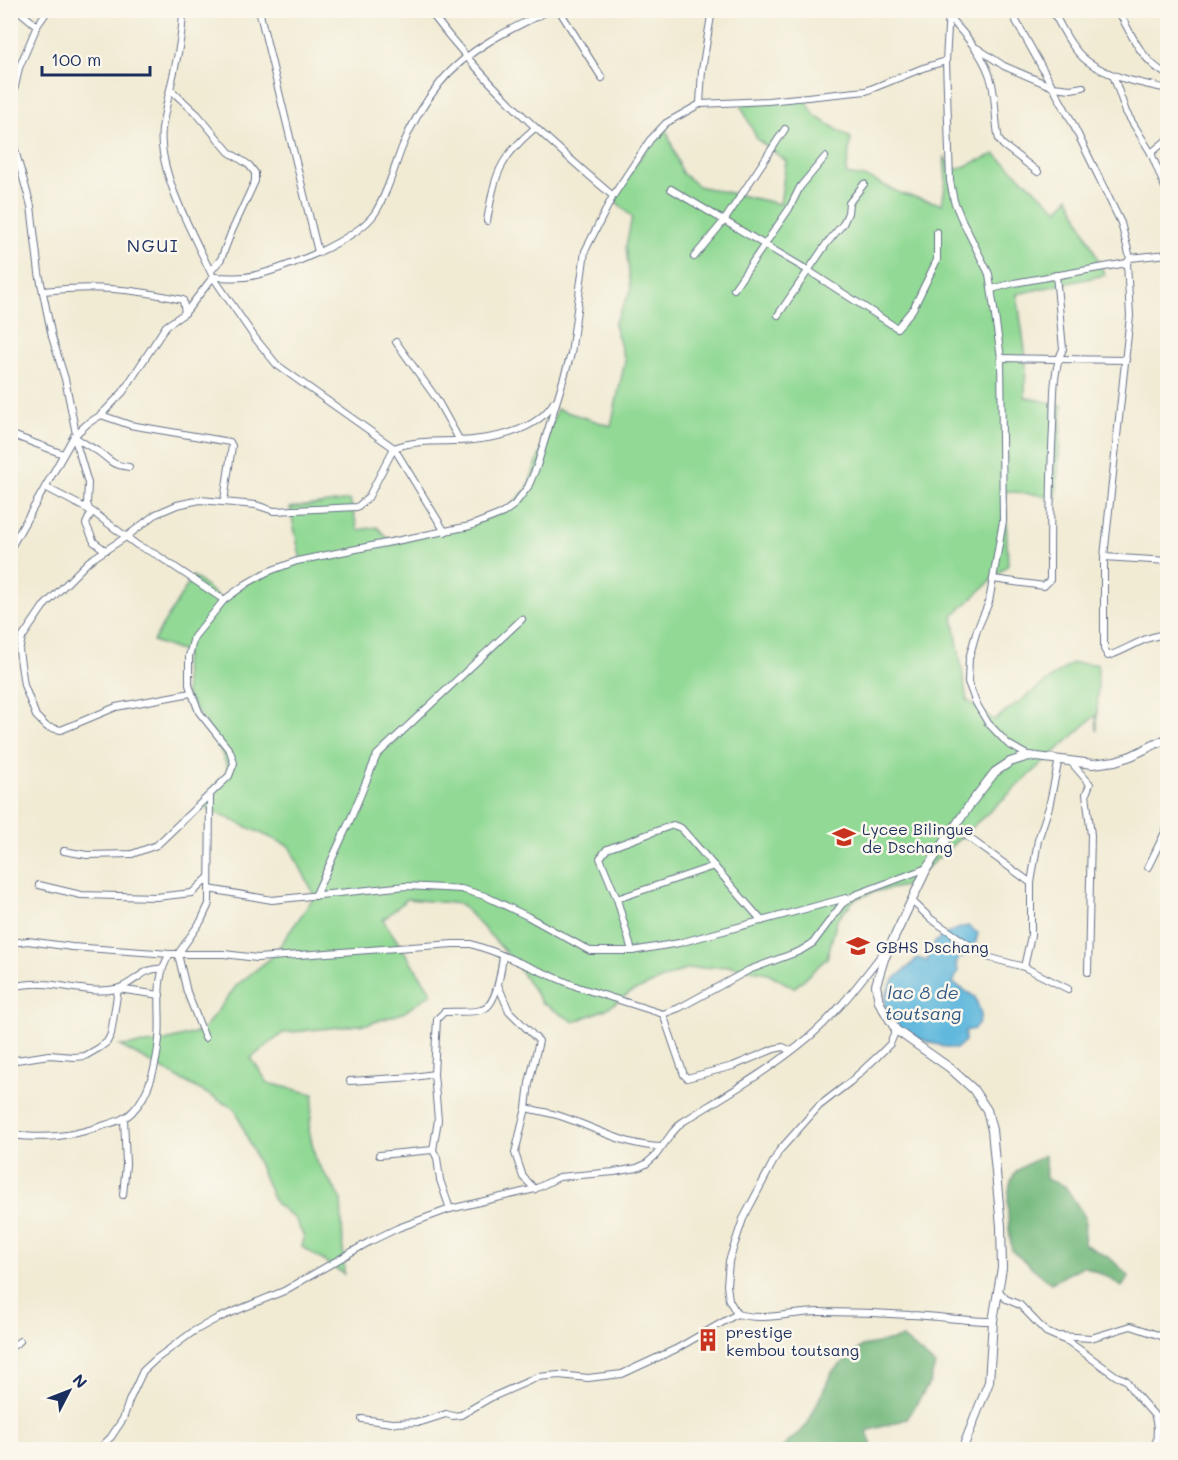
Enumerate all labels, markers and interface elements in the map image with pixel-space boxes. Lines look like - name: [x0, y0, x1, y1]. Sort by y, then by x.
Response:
- scale bar: [42, 39, 150, 77]
- text: 100 m: [51, 47, 101, 71]
- district label: NGUI: [127, 233, 179, 257]
- place label: Lycee Bilingue de Dschang: [862, 818, 974, 857]
- school or university icon: Lycee Bilingue de Dschang: [831, 824, 857, 850]
- school or university icon: GBHS Dschang: [845, 933, 871, 959]
- place label: GBHS Dschang: [876, 936, 989, 957]
- water label: lac 8 de toutsang: [885, 980, 961, 1025]
- place label: prestige kembou toutsang: [726, 1321, 859, 1360]
- building icon: prestige kembou toutsang: [695, 1327, 721, 1353]
- north arrow: [39, 1361, 99, 1421]
- text: N: [69, 1369, 92, 1392]

